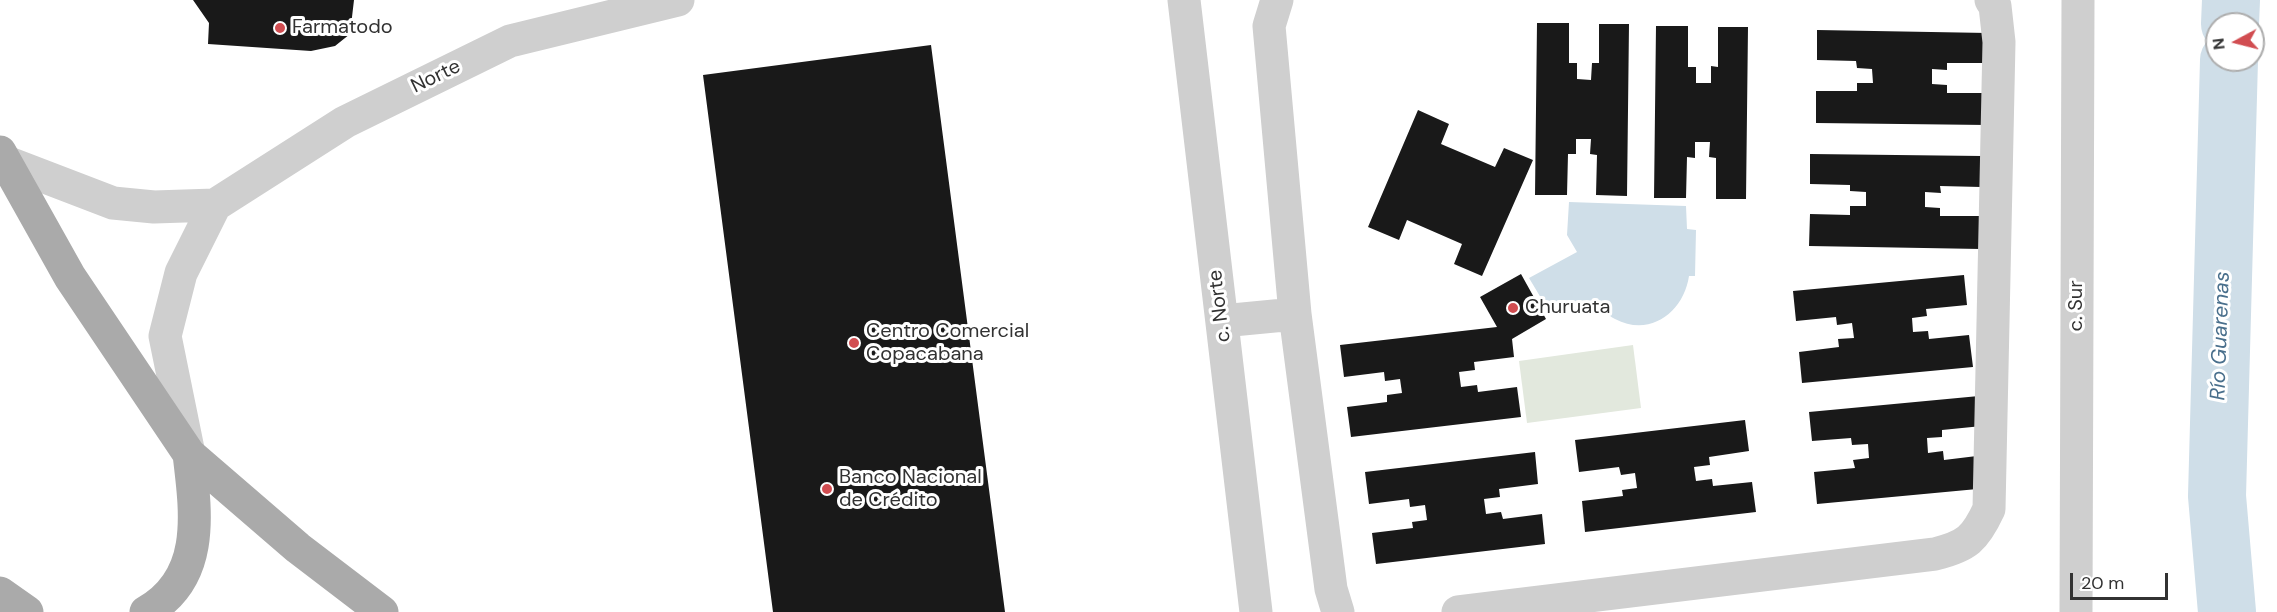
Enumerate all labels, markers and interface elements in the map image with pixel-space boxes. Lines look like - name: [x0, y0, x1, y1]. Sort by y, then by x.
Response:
- north arrow: [2205, 12, 2265, 72]
- place label: Farmatodo: [292, 16, 393, 40]
- marker: Farmatodo: [273, 21, 287, 35]
- text: N: [2207, 37, 2230, 51]
- street label: Norte: [407, 55, 465, 99]
- street label: c. Norte: [1204, 268, 1236, 344]
- water label: Río Guarenas: [2206, 271, 2236, 401]
- street label: c. Sur: [2065, 280, 2089, 332]
- place label: Churuata: [1525, 296, 1610, 320]
- marker: Churuata: [1506, 301, 1520, 315]
- place label: Centro Comercial Copacabana: [866, 320, 1029, 367]
- marker: Centro Comercial Copacabana: [847, 336, 861, 350]
- place label: Banco Nacional de Crédito: [839, 466, 982, 513]
- marker: Banco Nacional de Crédito: [820, 482, 834, 496]
- scale bar: [2073, 561, 2170, 599]
- text: 20 m: [2081, 571, 2124, 595]

